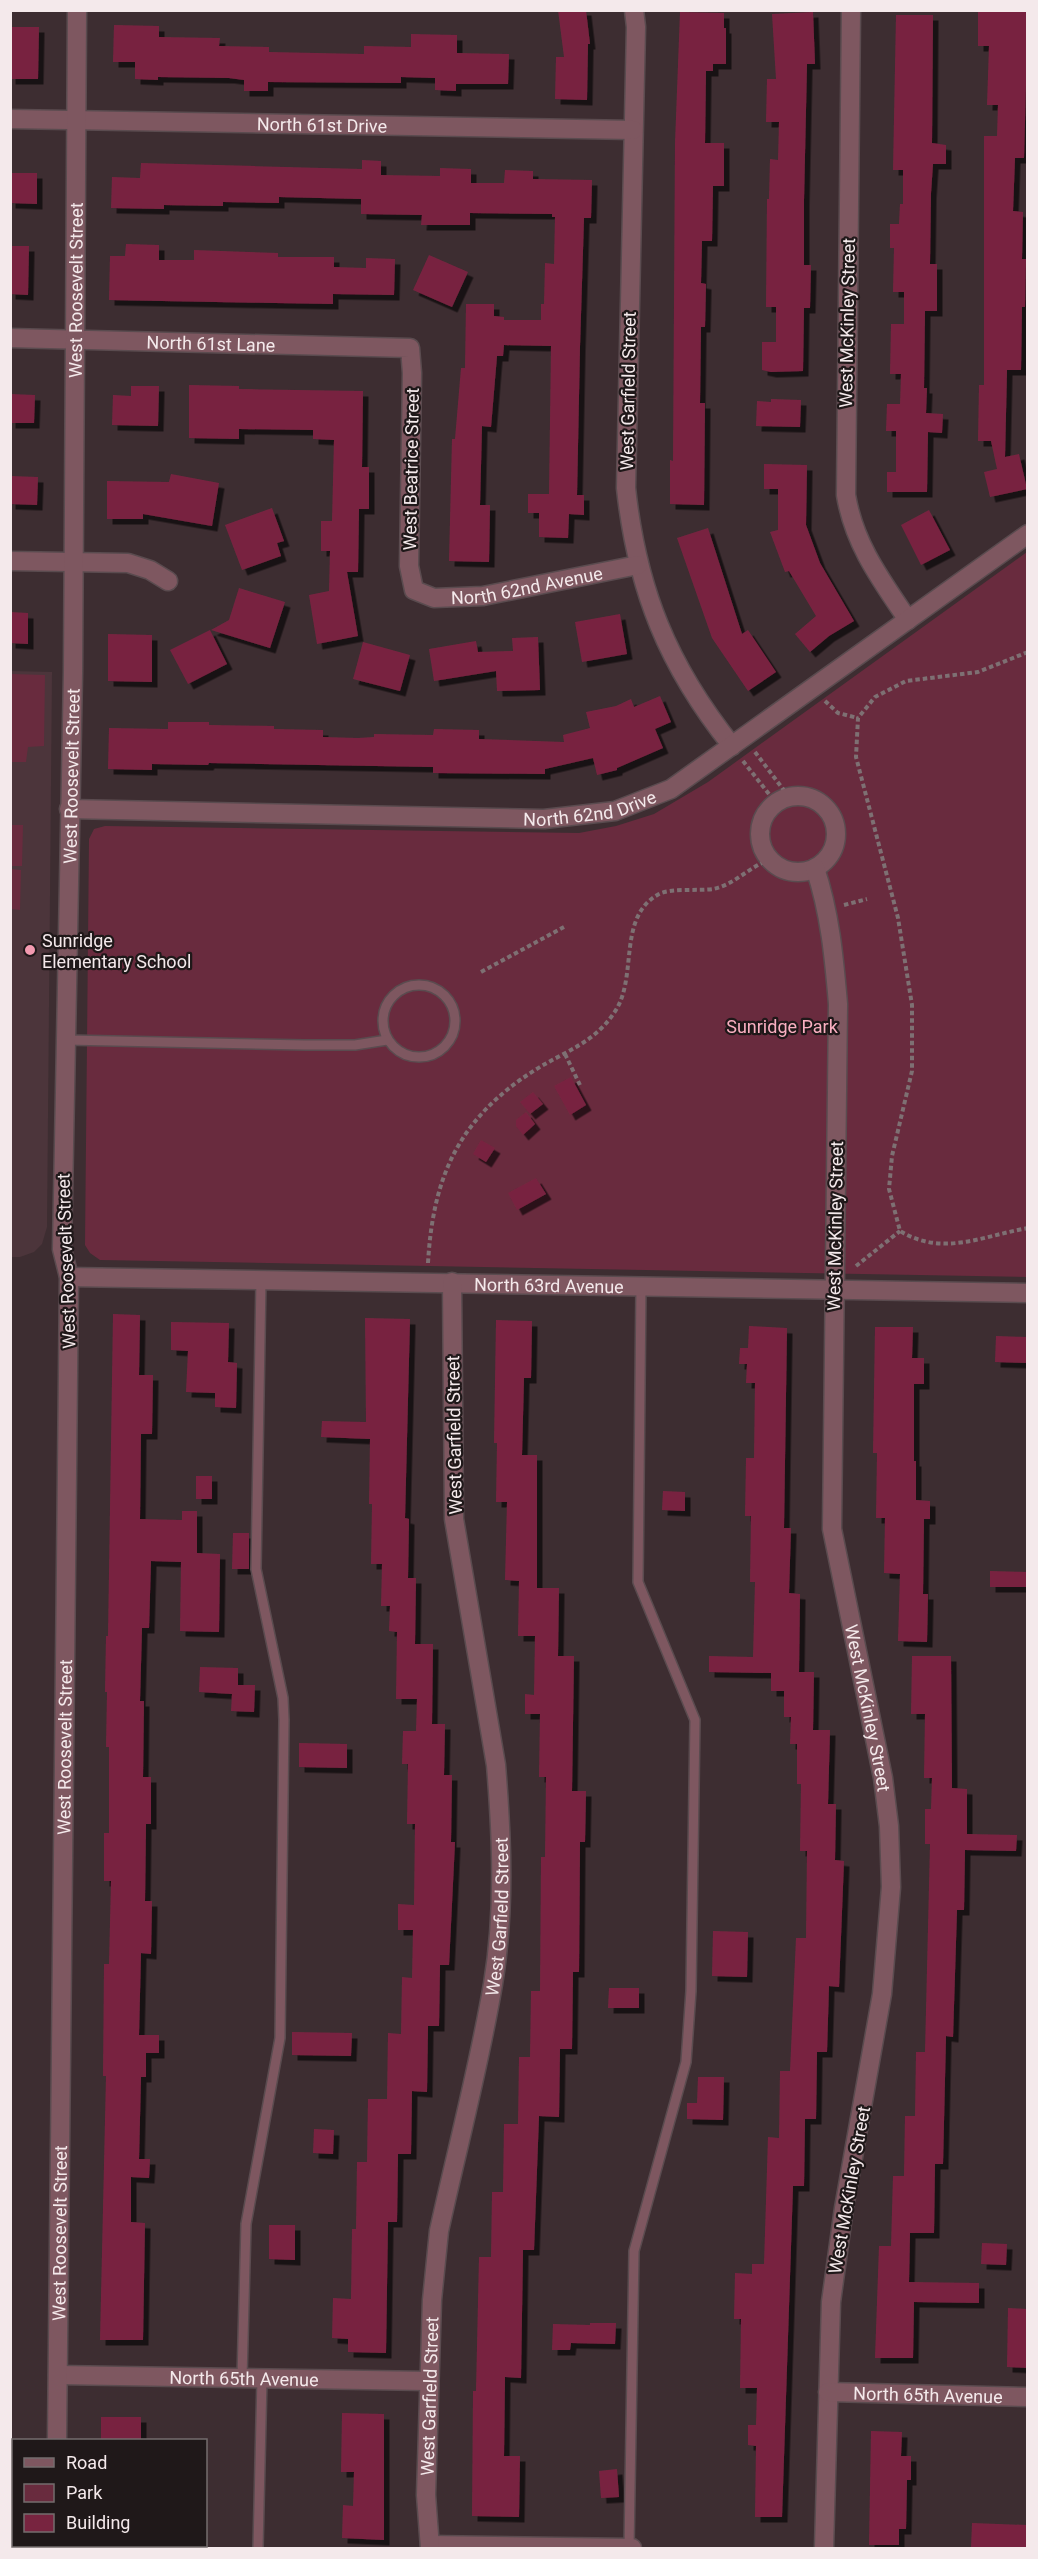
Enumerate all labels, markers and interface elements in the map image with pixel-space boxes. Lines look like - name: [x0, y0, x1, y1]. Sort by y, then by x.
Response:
- street label: North 61st Drive: [257, 113, 387, 136]
- street label: West Roosevelt Street: [64, 202, 86, 378]
- street label: West McKinley Street: [835, 238, 859, 408]
- street label: West Garfield Street: [616, 311, 640, 471]
- street label: North 61st Lane: [146, 331, 276, 355]
- street label: West Beatrice Street: [399, 387, 423, 551]
- street label: North 62nd Avenue: [450, 562, 604, 608]
- street label: West Roosevelt Street: [59, 688, 83, 864]
- street label: North 62nd Drive: [523, 785, 659, 830]
- place label: Sunridge Elementary School: [42, 930, 191, 972]
- marker: Sunridge Elementary School: [23, 943, 37, 957]
- park label: Sunridge Park: [726, 1016, 839, 1037]
- street label: West McKinley Street: [823, 1141, 847, 1311]
- street label: West Roosevelt Street: [52, 1173, 80, 1349]
- street label: North 63rd Avenue: [474, 1273, 624, 1297]
- street label: West Garfield Street: [442, 1355, 466, 1515]
- street label: West McKinley Street: [841, 1623, 895, 1793]
- street label: West Roosevelt Street: [53, 1659, 76, 1835]
- street label: West Garfield Street: [481, 1837, 512, 1998]
- street label: West McKinley Street: [824, 2104, 874, 2275]
- street label: West Roosevelt Street: [48, 2145, 71, 2321]
- street label: West Garfield Street: [416, 2316, 442, 2476]
- street label: North 65th Avenue: [169, 2366, 319, 2390]
- street label: North 65th Avenue: [853, 2382, 1003, 2407]
- legend: [12, 2439, 207, 2547]
- text: Road: [66, 2452, 107, 2473]
- text: Park: [66, 2482, 103, 2503]
- text: Building: [66, 2512, 130, 2533]

